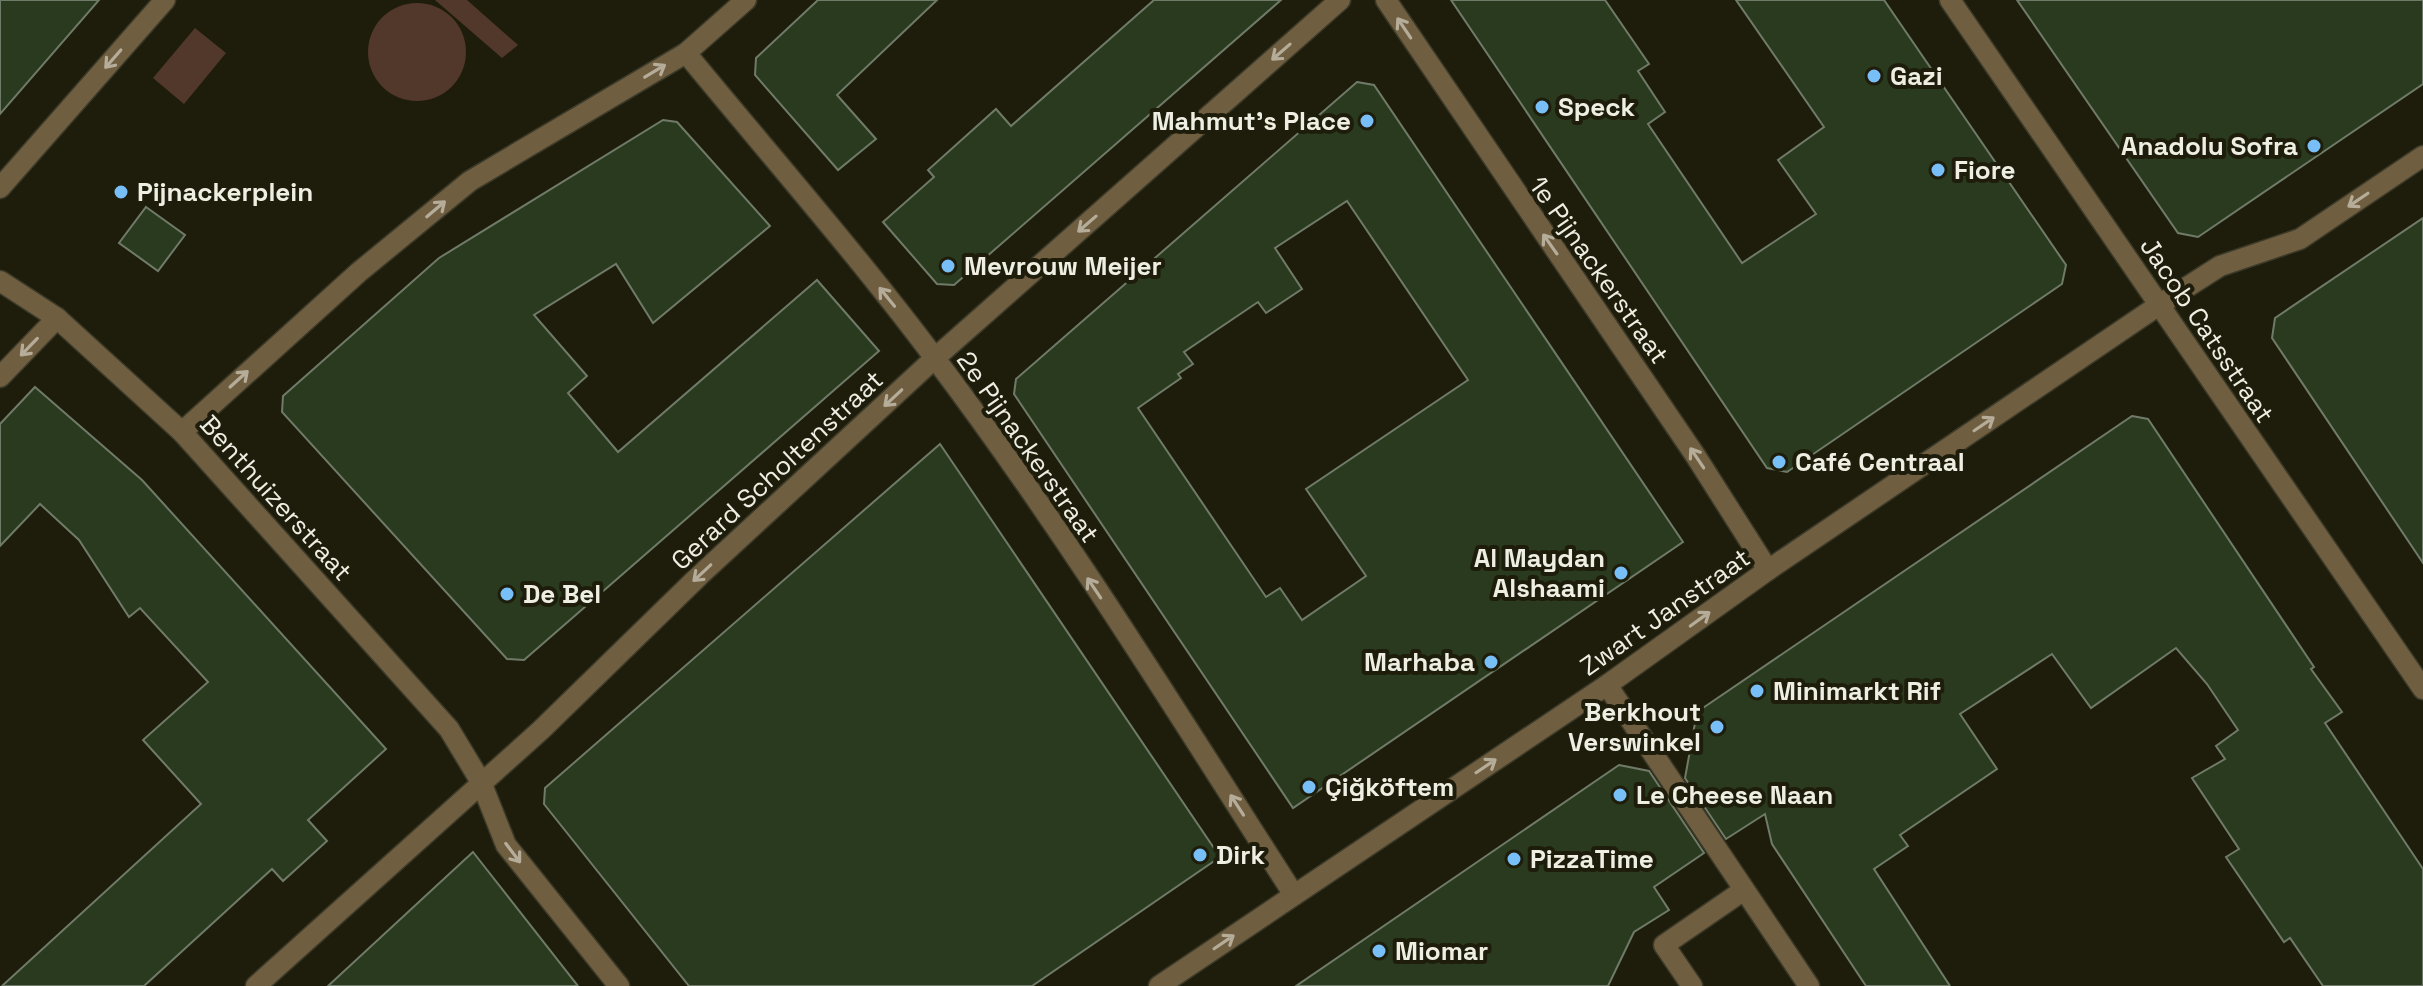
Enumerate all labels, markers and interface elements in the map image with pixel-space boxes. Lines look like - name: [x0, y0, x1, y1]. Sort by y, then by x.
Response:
- one-way arrow: [1396, 17, 1412, 40]
- one-way arrow: [1272, 42, 1292, 60]
- one-way arrow: [105, 48, 123, 68]
- place label: Gazi: [1890, 59, 1943, 93]
- one-way arrow: [643, 63, 667, 78]
- marker: Gazi: [1865, 67, 1883, 85]
- place label: Speck: [1558, 90, 1636, 124]
- marker: Speck: [1533, 98, 1551, 116]
- place label: Mahmut's Place: [1152, 104, 1351, 138]
- marker: Mahmut's Place: [1358, 112, 1376, 130]
- place label: Anadolu Sofra: [2121, 129, 2298, 163]
- marker: Anadolu Sofra: [2305, 137, 2323, 155]
- place label: Fiore: [1954, 153, 2016, 187]
- marker: Fiore: [1929, 161, 1947, 179]
- street label: 1e Pijnackerstraat: [1522, 170, 1676, 370]
- place label: Pijnackerplein: [137, 175, 313, 209]
- marker: Pijnackerplein: [112, 183, 130, 201]
- one-way arrow: [2348, 192, 2370, 208]
- one-way arrow: [425, 200, 445, 218]
- one-way arrow: [1077, 215, 1097, 233]
- street label: Jacob Catsstraat: [2132, 231, 2282, 429]
- one-way arrow: [1541, 233, 1558, 255]
- place label: Mevrouw Meijer: [964, 249, 1162, 283]
- marker: Mevrouw Meijer: [939, 257, 957, 275]
- one-way arrow: [878, 287, 896, 308]
- one-way arrow: [20, 337, 38, 357]
- street label: 2e Pijnackerstraat: [949, 345, 1107, 549]
- street label: Gerard Scholtenstraat: [664, 363, 890, 577]
- one-way arrow: [229, 371, 249, 389]
- one-way arrow: [884, 388, 904, 406]
- street label: Benthuizerstraat: [192, 408, 360, 588]
- one-way arrow: [1973, 416, 1995, 432]
- place label: Café Centraal: [1795, 445, 1965, 479]
- one-way arrow: [1689, 447, 1705, 470]
- marker: Café Centraal: [1770, 453, 1788, 471]
- place label: Al Maydan Alshaami: [1474, 541, 1605, 605]
- street label: Zwart Janstraat: [1573, 541, 1757, 683]
- one-way arrow: [692, 564, 712, 582]
- marker: Al Maydan Alshaami: [1612, 564, 1630, 582]
- place label: De Bel: [523, 577, 601, 611]
- one-way arrow: [1086, 578, 1102, 600]
- marker: De Bel: [498, 585, 516, 603]
- one-way arrow: [1689, 610, 1711, 627]
- place label: Marhaba: [1364, 645, 1475, 679]
- marker: Marhaba: [1482, 653, 1500, 671]
- place label: Minimarkt Rif: [1773, 674, 1941, 708]
- marker: Minimarkt Rif: [1748, 682, 1766, 700]
- place label: Berkhout Verswinkel: [1568, 695, 1701, 759]
- marker: Berkhout Verswinkel: [1708, 718, 1726, 736]
- one-way arrow: [1475, 758, 1497, 774]
- place label: Çiğköftem: [1325, 770, 1454, 804]
- marker: Çiğköftem: [1300, 778, 1318, 796]
- place label: Le Cheese Naan: [1636, 778, 1833, 812]
- marker: Le Cheese Naan: [1611, 786, 1629, 804]
- one-way arrow: [1228, 795, 1245, 817]
- place label: Dirk: [1216, 838, 1266, 872]
- one-way arrow: [505, 842, 522, 863]
- place label: PizzaTime: [1530, 842, 1654, 876]
- marker: Dirk: [1191, 846, 1209, 864]
- marker: PizzaTime: [1505, 850, 1523, 868]
- one-way arrow: [1212, 934, 1235, 950]
- place label: Miomar: [1395, 934, 1488, 968]
- marker: Miomar: [1370, 942, 1388, 960]

